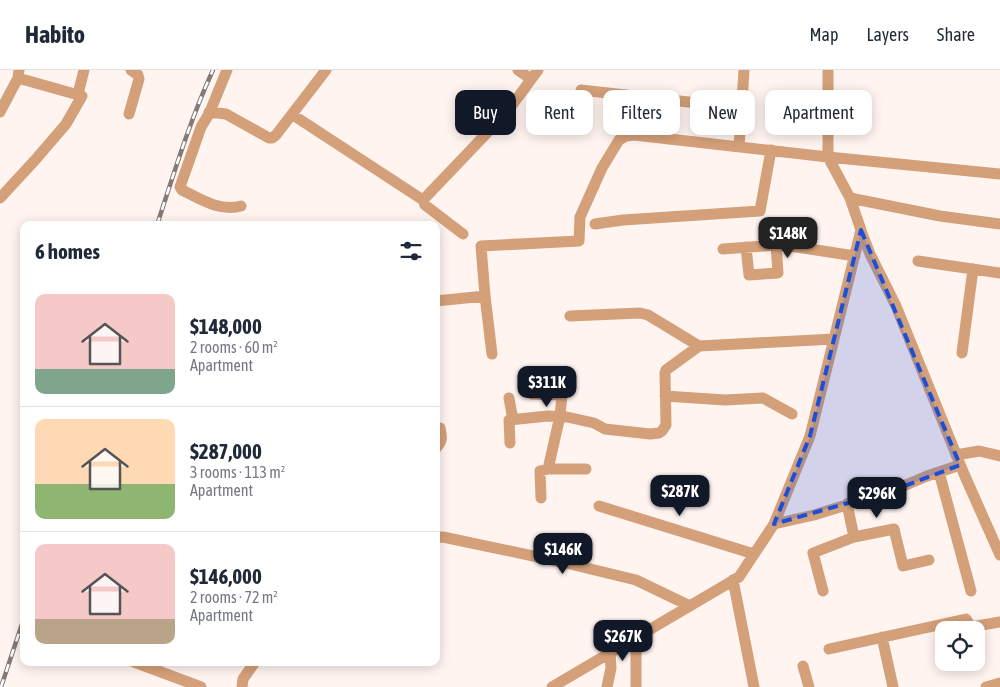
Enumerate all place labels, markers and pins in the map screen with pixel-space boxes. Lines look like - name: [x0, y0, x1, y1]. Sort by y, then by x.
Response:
- pin: $148K: [753, 216, 823, 259]
- pin: $311K: [512, 366, 582, 408]
- pin: $287K: [645, 474, 715, 517]
- pin: $296K: [842, 476, 912, 519]
- pin: $146K: [528, 532, 598, 575]
- pin: $267K: [588, 620, 658, 662]

